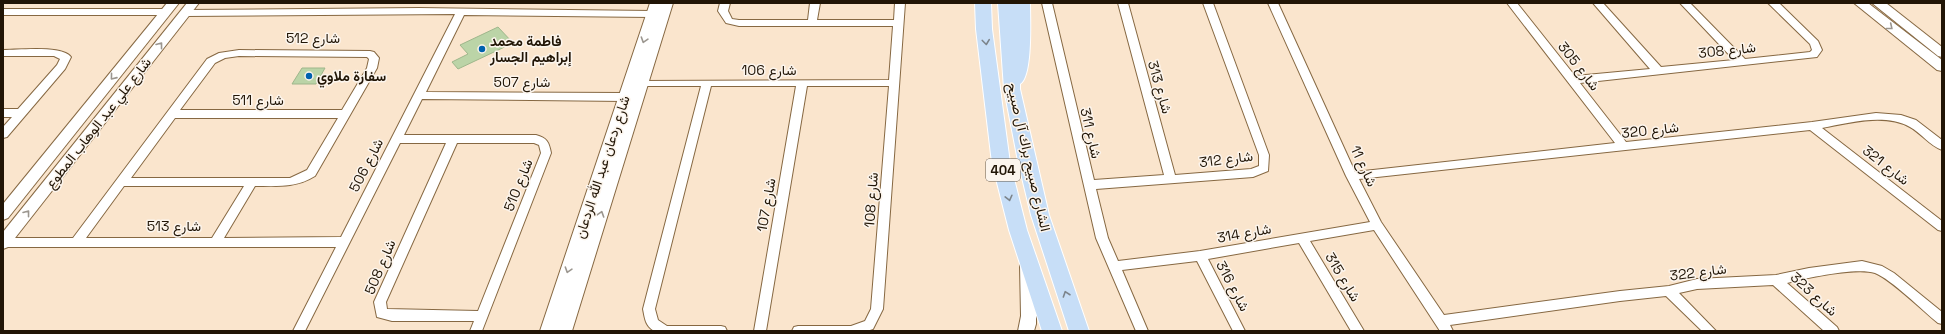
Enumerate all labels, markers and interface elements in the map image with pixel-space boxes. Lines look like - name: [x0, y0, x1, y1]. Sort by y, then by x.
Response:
- one-way arrow: [1886, 23, 1893, 30]
- street label: شارع 512: [286, 29, 340, 49]
- place label: فاطمة محمد إبراهيم الجسار: [489, 32, 572, 67]
- one-way arrow: [640, 36, 649, 43]
- street label: شارع 305: [1553, 38, 1604, 95]
- street label: شارع 308: [1697, 38, 1757, 64]
- one-way arrow: [981, 39, 990, 45]
- one-way arrow: [155, 42, 162, 49]
- marker: فاطمة محمد إبراهيم الجسار: [477, 44, 487, 54]
- street label: شارع علي عبد الوهاب المطوع: [41, 54, 157, 194]
- street label: شارع 313: [1142, 58, 1176, 116]
- street label: شارع 106: [741, 61, 797, 81]
- place label: سفارة ملاوي: [317, 67, 386, 88]
- marker: سفارة ملاوي: [304, 71, 314, 81]
- one-way arrow: [111, 72, 118, 80]
- street label: شارع 507: [494, 73, 550, 93]
- street label: الشارع صبيح براك آل صبيح: [1001, 81, 1055, 234]
- street label: شارع 511: [232, 91, 284, 111]
- street label: شارع ردعان عبد الله الردعان: [570, 93, 636, 241]
- street label: شارع 311: [1074, 106, 1106, 161]
- street label: شارع 320: [1620, 118, 1680, 144]
- street label: شارع 506: [345, 135, 389, 196]
- street label: شارع 321: [1858, 141, 1913, 190]
- street label: شارع 11: [1345, 142, 1381, 190]
- street label: شارع 312: [1198, 147, 1254, 173]
- street label: شارع 510: [499, 156, 538, 215]
- road number: 404: [986, 159, 1020, 181]
- street label: شارع 108: [860, 172, 884, 228]
- street label: شارع 107: [752, 177, 782, 234]
- one-way arrow: [1005, 195, 1013, 201]
- one-way arrow: [22, 210, 29, 217]
- one-way arrow: [596, 210, 605, 217]
- street label: شارع 513: [147, 217, 201, 237]
- street label: شارع 314: [1216, 219, 1273, 249]
- street label: شارع 508: [360, 237, 401, 298]
- street label: شارع 315: [1320, 249, 1365, 306]
- street label: شارع 316: [1211, 258, 1254, 315]
- street label: شارع 322: [1669, 260, 1728, 286]
- one-way arrow: [564, 266, 573, 273]
- street label: شارع 323: [1785, 268, 1841, 321]
- one-way arrow: [1062, 291, 1071, 298]

